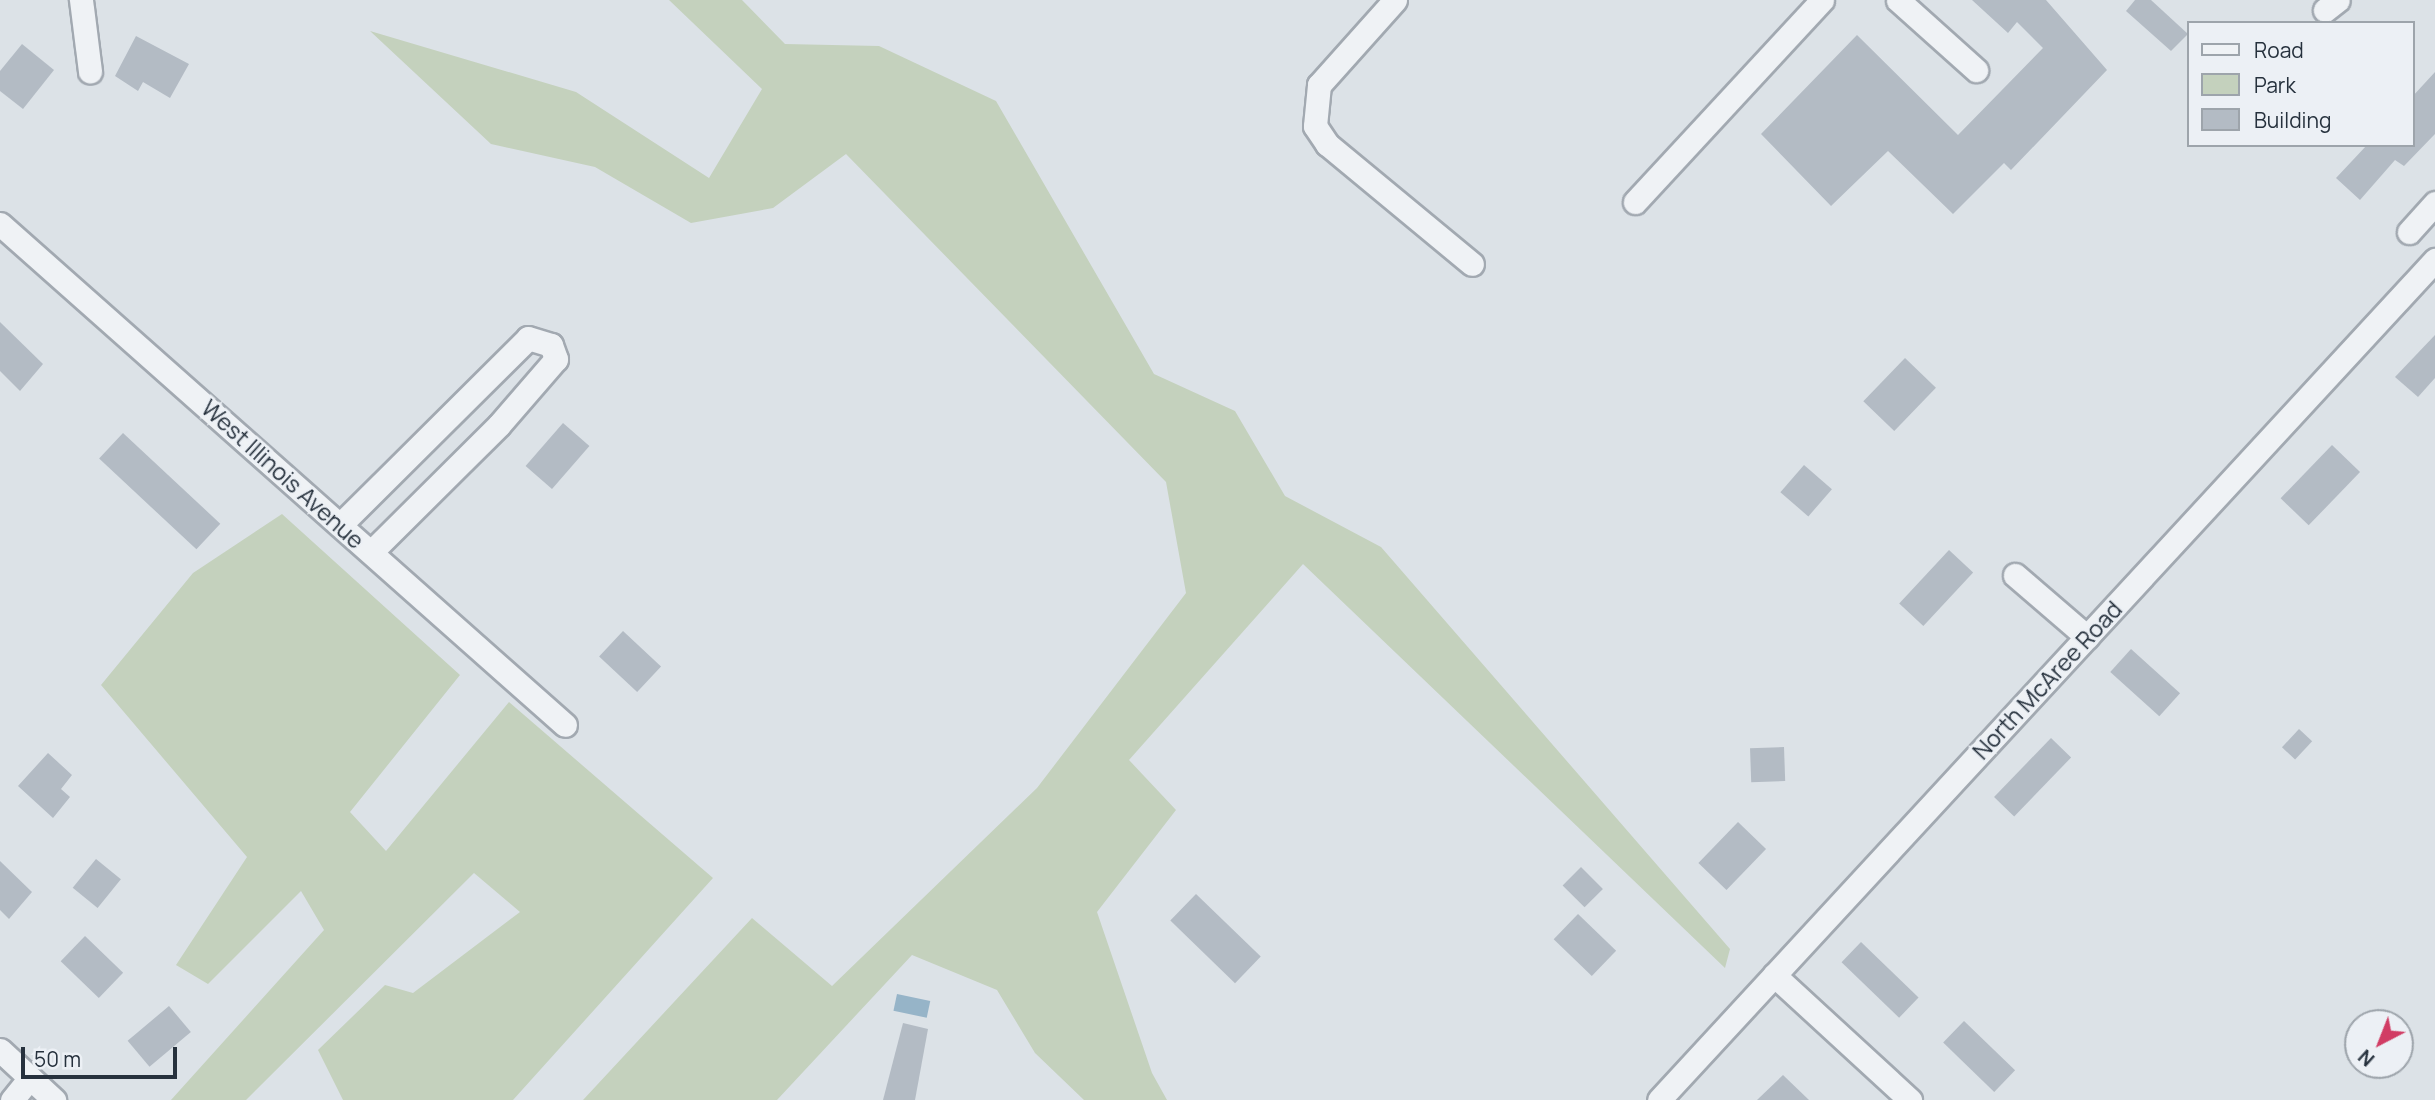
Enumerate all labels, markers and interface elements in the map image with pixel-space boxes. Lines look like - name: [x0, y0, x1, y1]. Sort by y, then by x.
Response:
- legend: [2186, 21, 2414, 147]
- text: Road: [2254, 36, 2304, 64]
- text: Park: [2254, 71, 2296, 99]
- text: Building: [2254, 106, 2331, 134]
- street label: West Illinois Avenue: [196, 394, 370, 554]
- street label: North McAree Road: [1967, 595, 2127, 765]
- north arrow: [2344, 1009, 2414, 1079]
- scale bar: [24, 1034, 180, 1078]
- text: N: [2353, 1044, 2380, 1072]
- text: 50 m: [34, 1045, 81, 1073]

